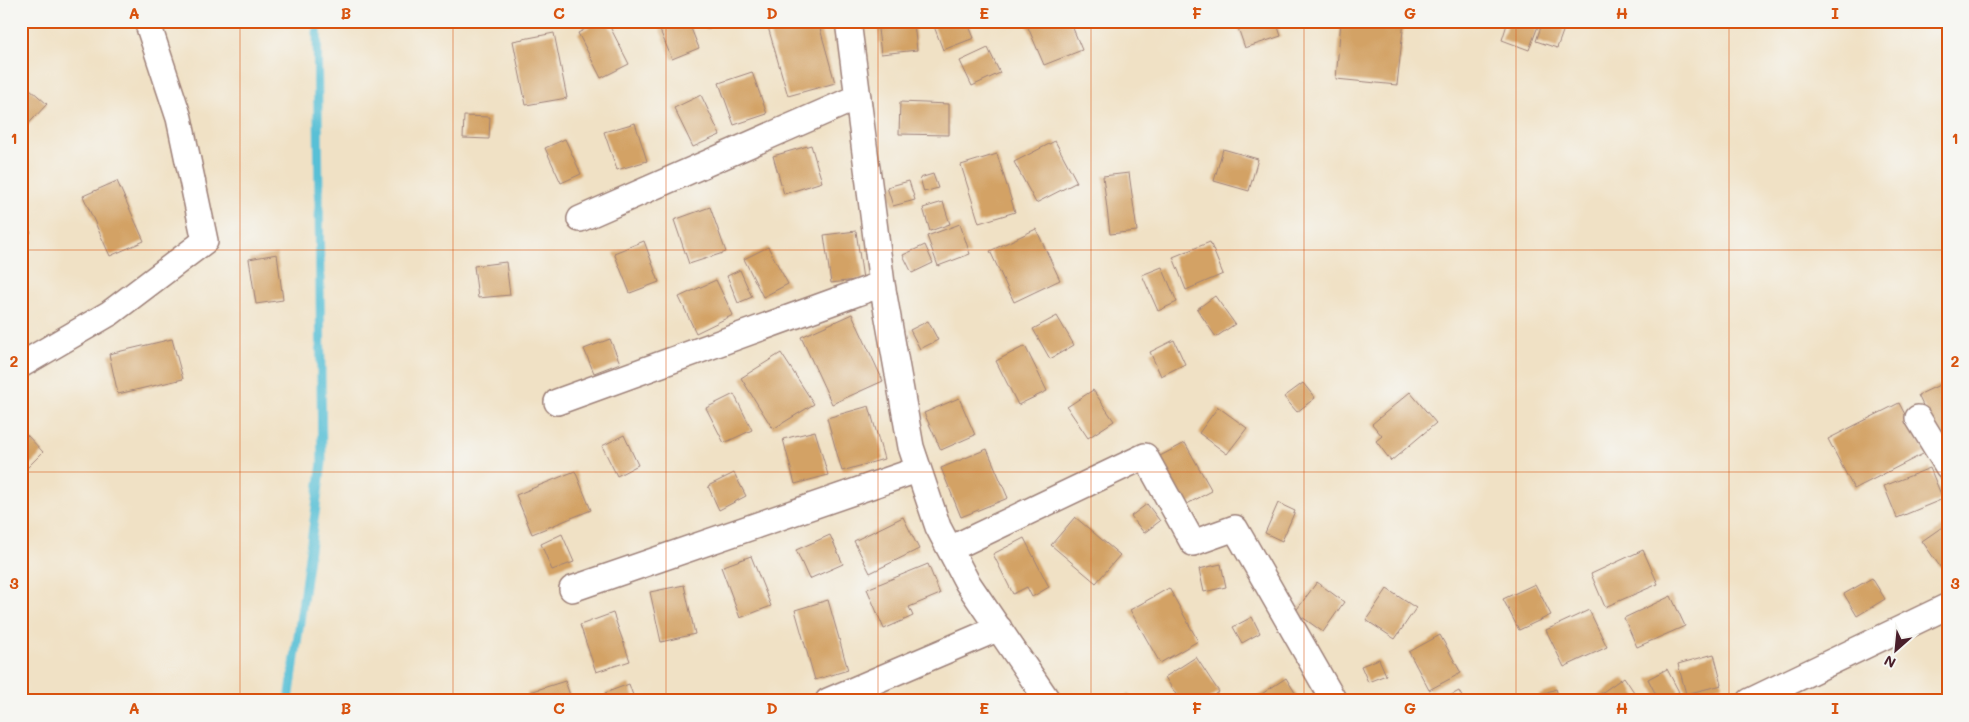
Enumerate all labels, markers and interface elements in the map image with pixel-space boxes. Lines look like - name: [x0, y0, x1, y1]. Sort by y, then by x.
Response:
- text: A: [128, 2, 140, 23]
- text: B: [341, 2, 351, 23]
- text: C: [553, 2, 565, 23]
- text: D: [766, 2, 778, 23]
- text: E: [979, 2, 989, 23]
- text: F: [1192, 2, 1202, 23]
- text: G: [1404, 2, 1416, 23]
- text: H: [1616, 2, 1628, 23]
- text: I: [1831, 2, 1839, 23]
- text: 1: [10, 127, 18, 148]
- text: 1: [1951, 127, 1959, 148]
- text: 2: [10, 350, 19, 371]
- text: 2: [1951, 350, 1960, 371]
- text: 3: [9, 572, 19, 593]
- text: 3: [1950, 572, 1960, 593]
- north arrow: [1872, 624, 1922, 674]
- text: N: [1881, 651, 1899, 673]
- text: A: [128, 697, 140, 718]
- text: B: [341, 697, 351, 718]
- text: C: [553, 697, 565, 718]
- text: D: [766, 697, 778, 718]
- text: E: [979, 697, 989, 718]
- text: F: [1192, 697, 1202, 718]
- text: G: [1404, 697, 1416, 718]
- text: H: [1616, 697, 1628, 718]
- text: I: [1831, 697, 1839, 718]

